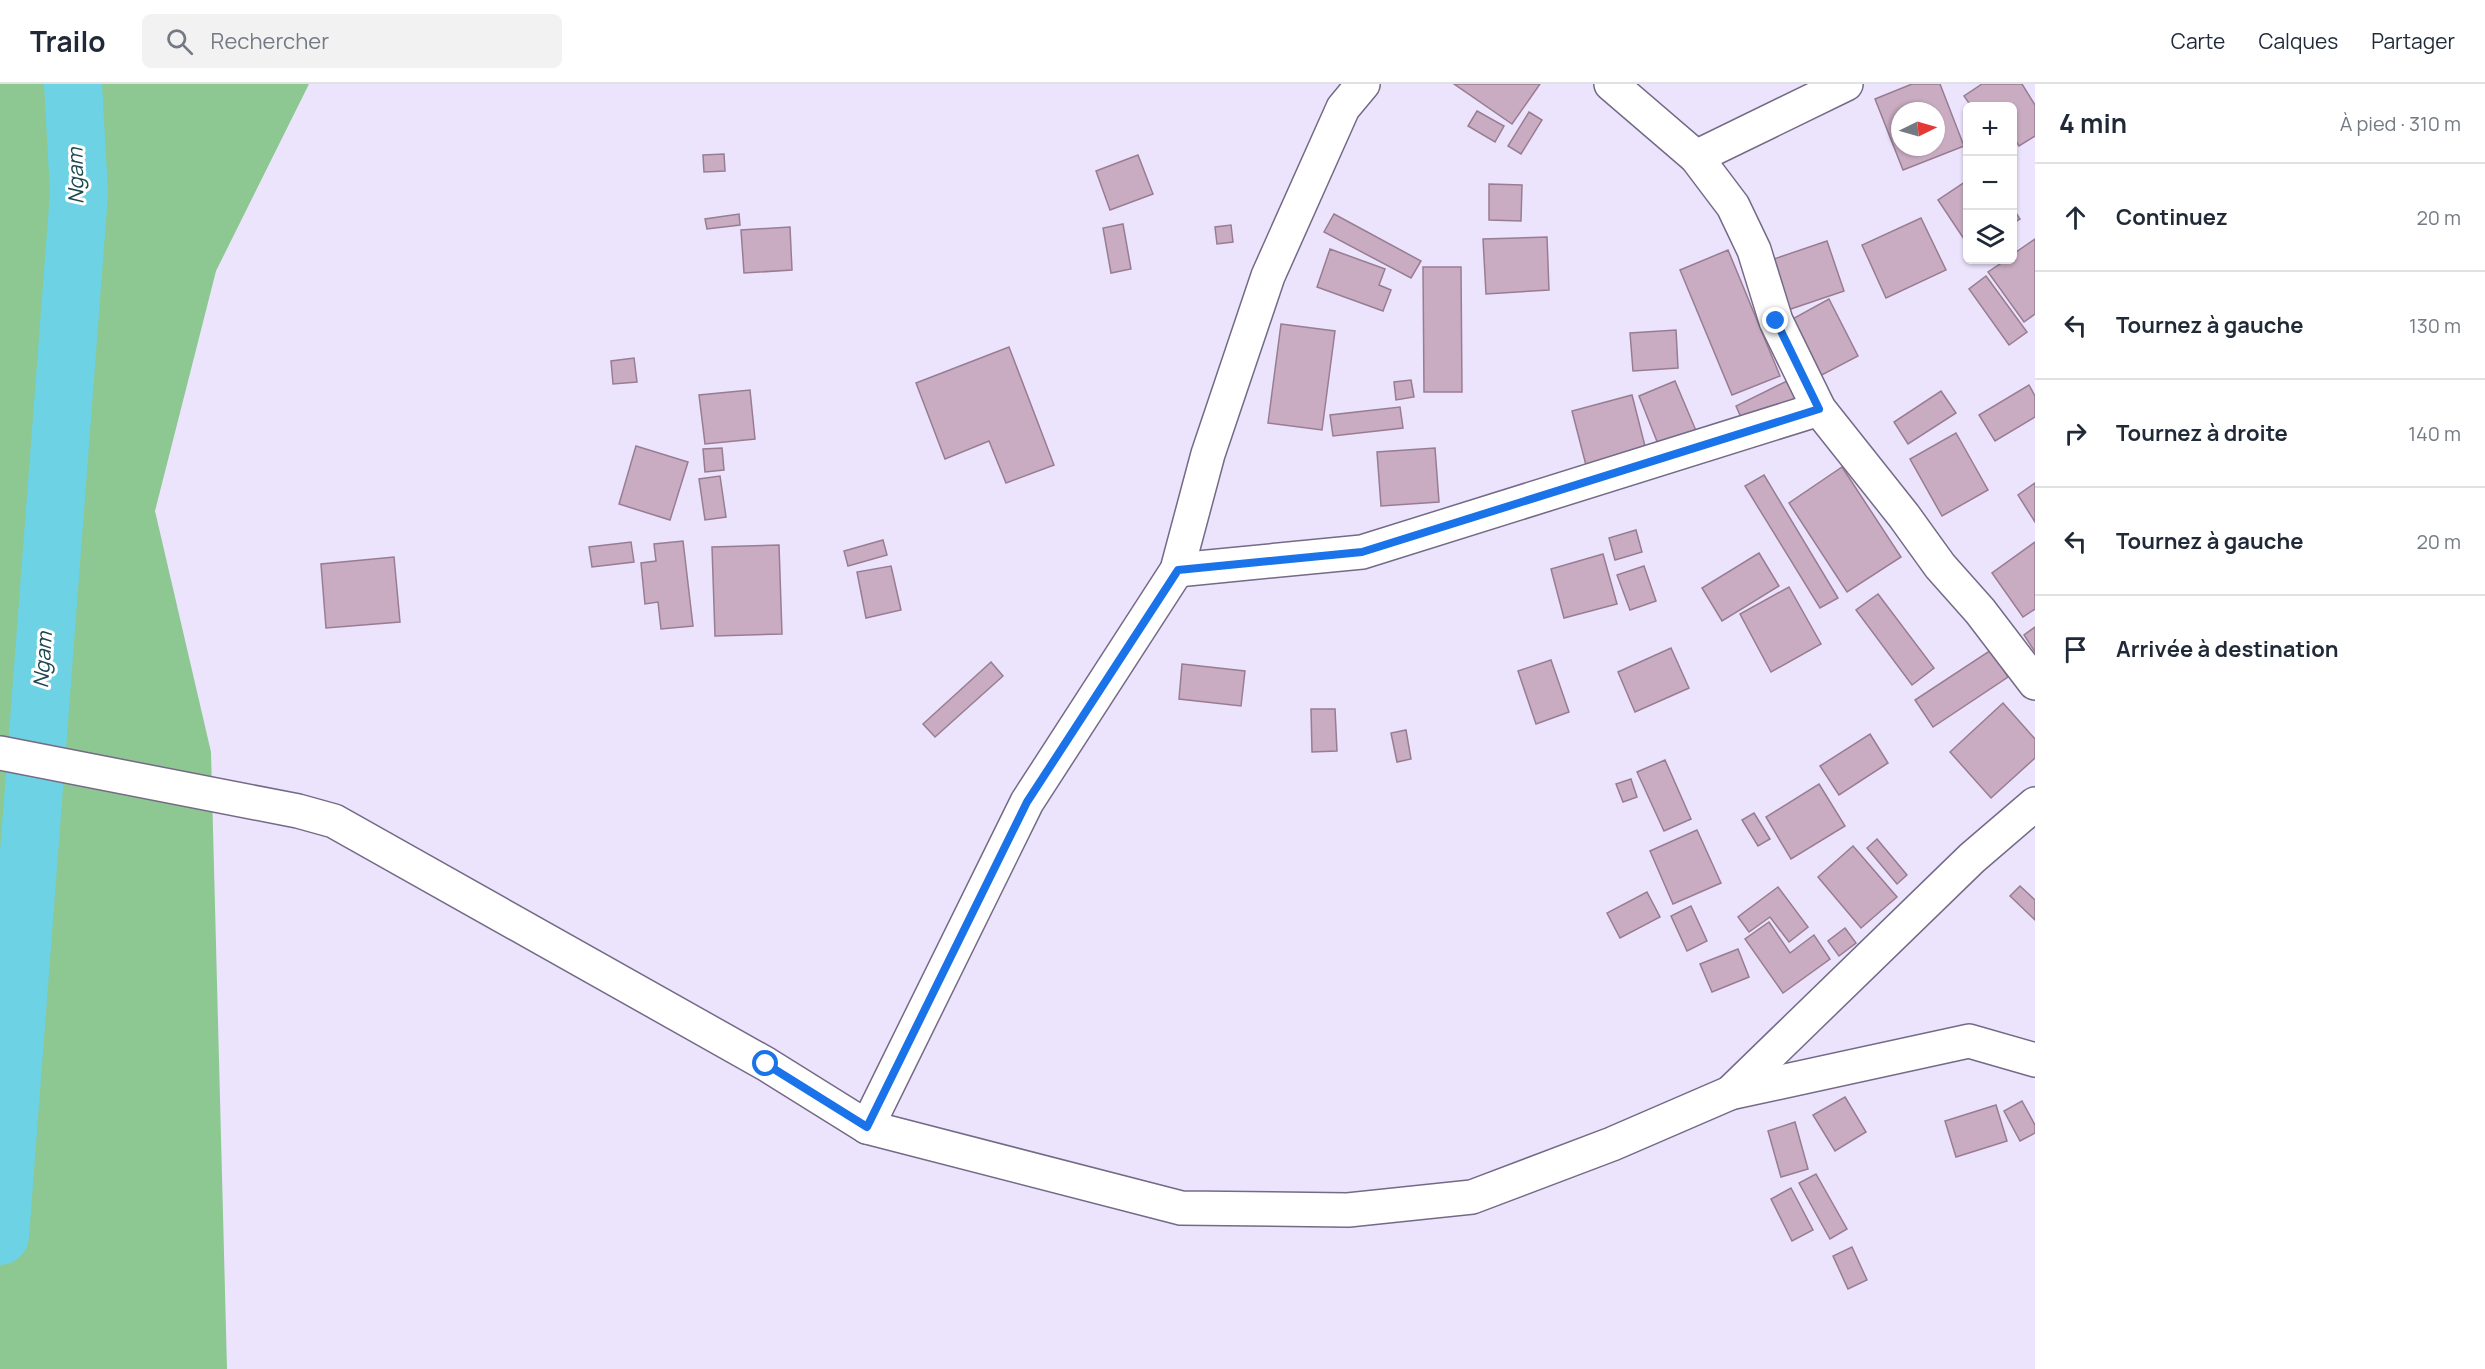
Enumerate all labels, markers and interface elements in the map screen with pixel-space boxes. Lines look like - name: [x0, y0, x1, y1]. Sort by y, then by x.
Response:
- search box: [142, 14, 562, 68]
- text: Trailo: [30, 22, 106, 60]
- icon: search: [163, 25, 196, 58]
- text: Rechercher: [211, 26, 329, 56]
- text: Carte: [2171, 27, 2225, 55]
- text: Calques: [2258, 27, 2338, 55]
- text: Partager: [2371, 27, 2455, 55]
- north arrow: [1891, 102, 1945, 156]
- map controls: [1963, 102, 2017, 264]
- button: +: [1963, 102, 2017, 156]
- text: 4 min: [2059, 105, 2127, 141]
- text: À pied · 310 m: [2340, 110, 2461, 137]
- water label: Ngam: [60, 146, 89, 204]
- button: −: [1963, 156, 2017, 210]
- icon: ahead: [2059, 201, 2092, 234]
- text: Continuez: [2116, 202, 2228, 232]
- text: 20 m: [2416, 204, 2461, 231]
- button: layers: [1963, 210, 2017, 264]
- route end: [1762, 307, 1788, 333]
- icon: left: [2059, 309, 2092, 342]
- text: Tournez à gauche: [2116, 310, 2303, 340]
- text: 130 m: [2409, 312, 2461, 339]
- icon: right: [2059, 417, 2092, 450]
- text: Tournez à droite: [2116, 418, 2288, 448]
- text: 140 m: [2408, 420, 2461, 447]
- icon: left: [2059, 525, 2092, 558]
- text: Tournez à gauche: [2116, 526, 2303, 556]
- text: 20 m: [2416, 528, 2461, 555]
- water label: Ngam: [26, 630, 58, 689]
- icon: arrive: [2059, 633, 2092, 666]
- text: Arrivée à destination: [2116, 634, 2339, 664]
- route start: [752, 1050, 778, 1076]

